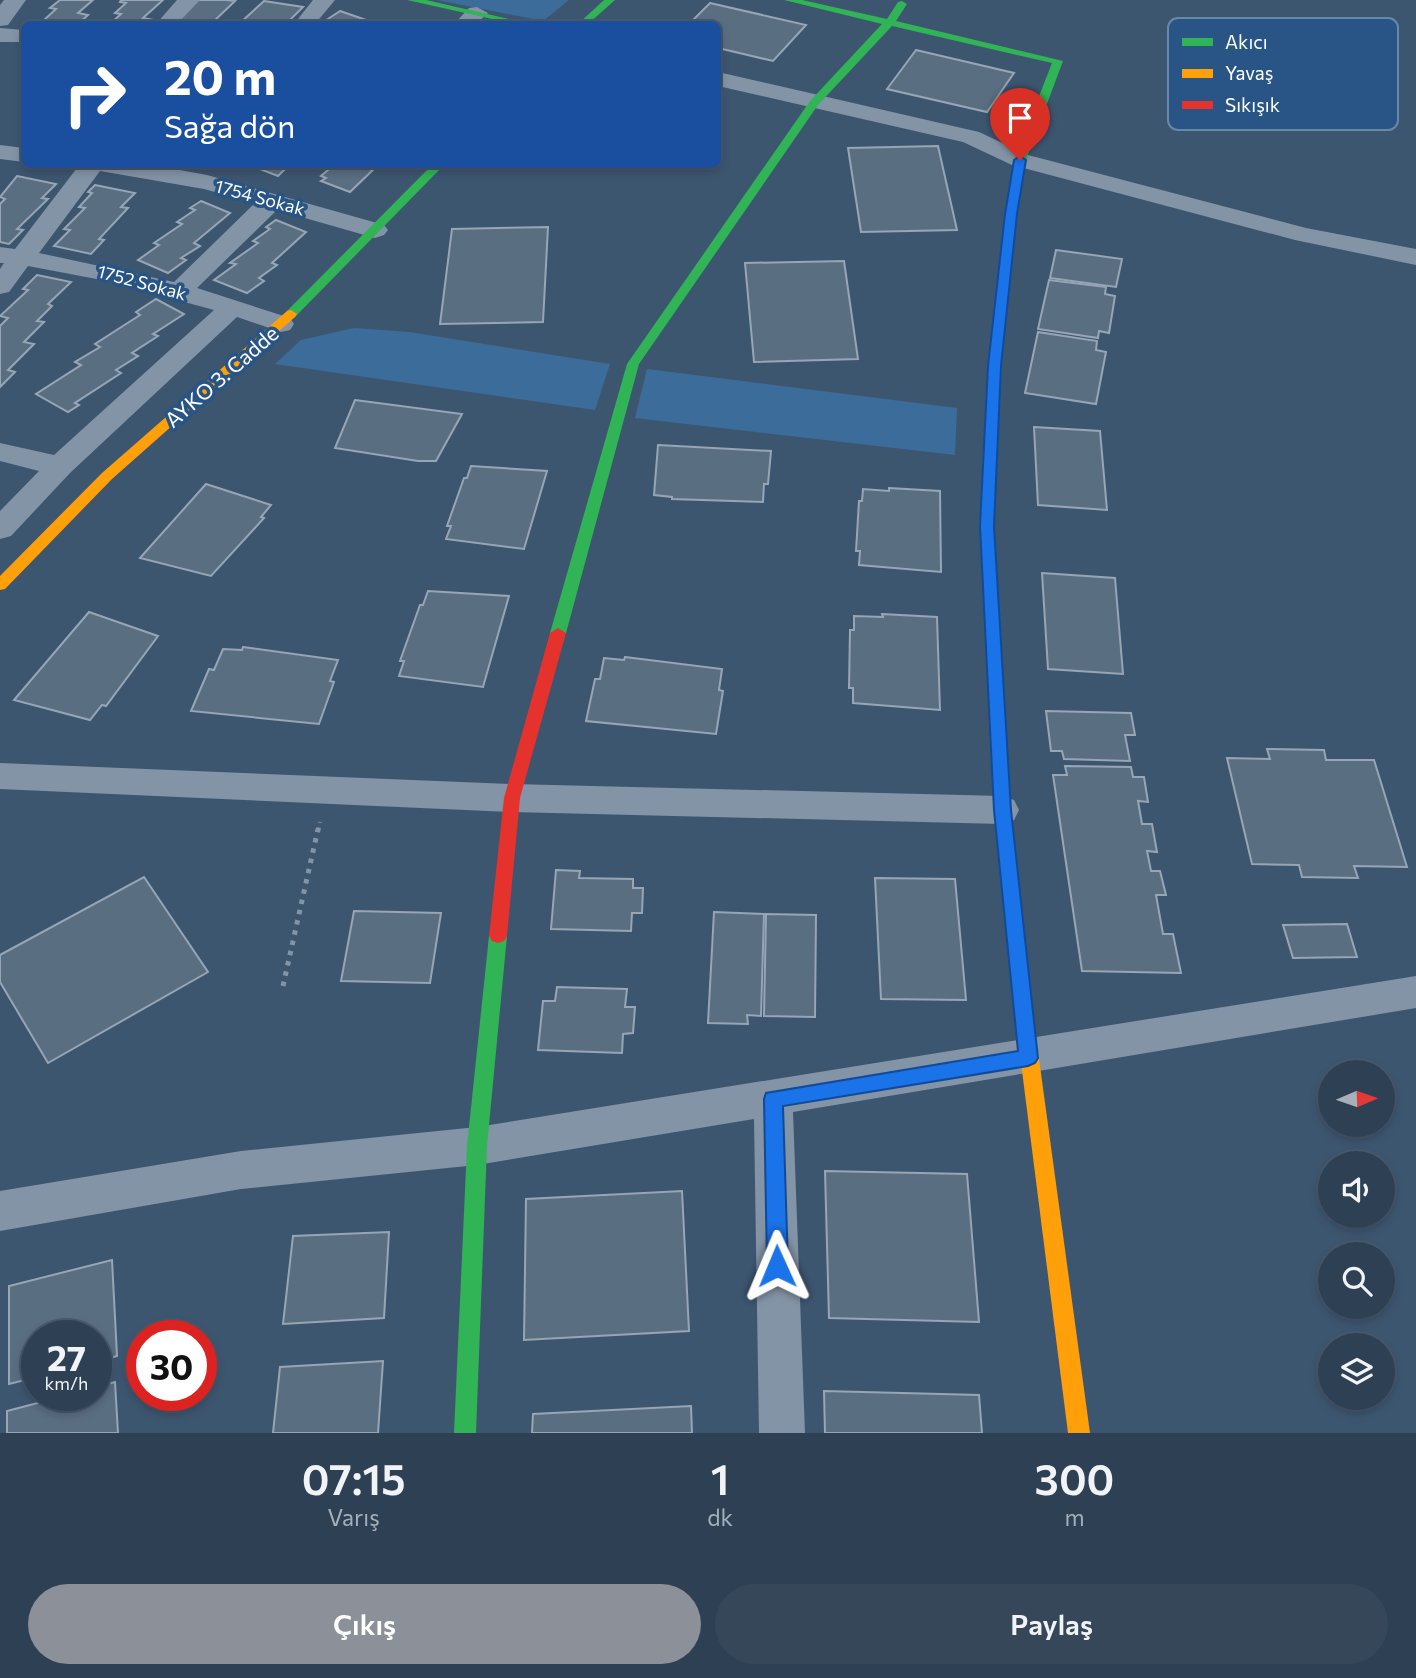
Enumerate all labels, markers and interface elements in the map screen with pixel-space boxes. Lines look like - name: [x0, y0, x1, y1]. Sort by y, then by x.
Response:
- legend: [1168, 18, 1398, 130]
- text: Akıcı: [1225, 30, 1268, 53]
- text: 20 m: [164, 45, 276, 105]
- icon: right: [49, 49, 140, 140]
- text: Yavaş: [1225, 61, 1273, 84]
- pin: [990, 88, 1050, 160]
- text: Sıkışık: [1225, 93, 1280, 116]
- icon: arrive: [1001, 99, 1039, 137]
- text: Sağa dön: [164, 105, 295, 145]
- street label: 1754 Sokak: [213, 174, 307, 220]
- street label: 1752 Sokak: [95, 260, 189, 304]
- street label: AYKO 3. Cadde: [159, 320, 283, 432]
- north arrow: [1318, 1060, 1395, 1138]
- map controls: [1318, 1060, 1395, 1410]
- button: sound: [1318, 1151, 1395, 1228]
- position arrow: [740, 1229, 814, 1303]
- button: search: [1318, 1242, 1395, 1319]
- speed limit sign: 30: [126, 1320, 217, 1411]
- button: layers: [1318, 1333, 1395, 1410]
- text: 27: [47, 1335, 86, 1378]
- text: km/h: [45, 1372, 88, 1394]
- text: 07:15: [302, 1452, 406, 1504]
- text: 1: [711, 1452, 729, 1504]
- text: 300: [1035, 1452, 1114, 1504]
- text: Varış: [328, 1503, 380, 1531]
- text: dk: [707, 1503, 733, 1531]
- text: m: [1064, 1503, 1085, 1531]
- button: Çıkış: [28, 1584, 701, 1664]
- button: Paylaş: [715, 1584, 1388, 1664]

